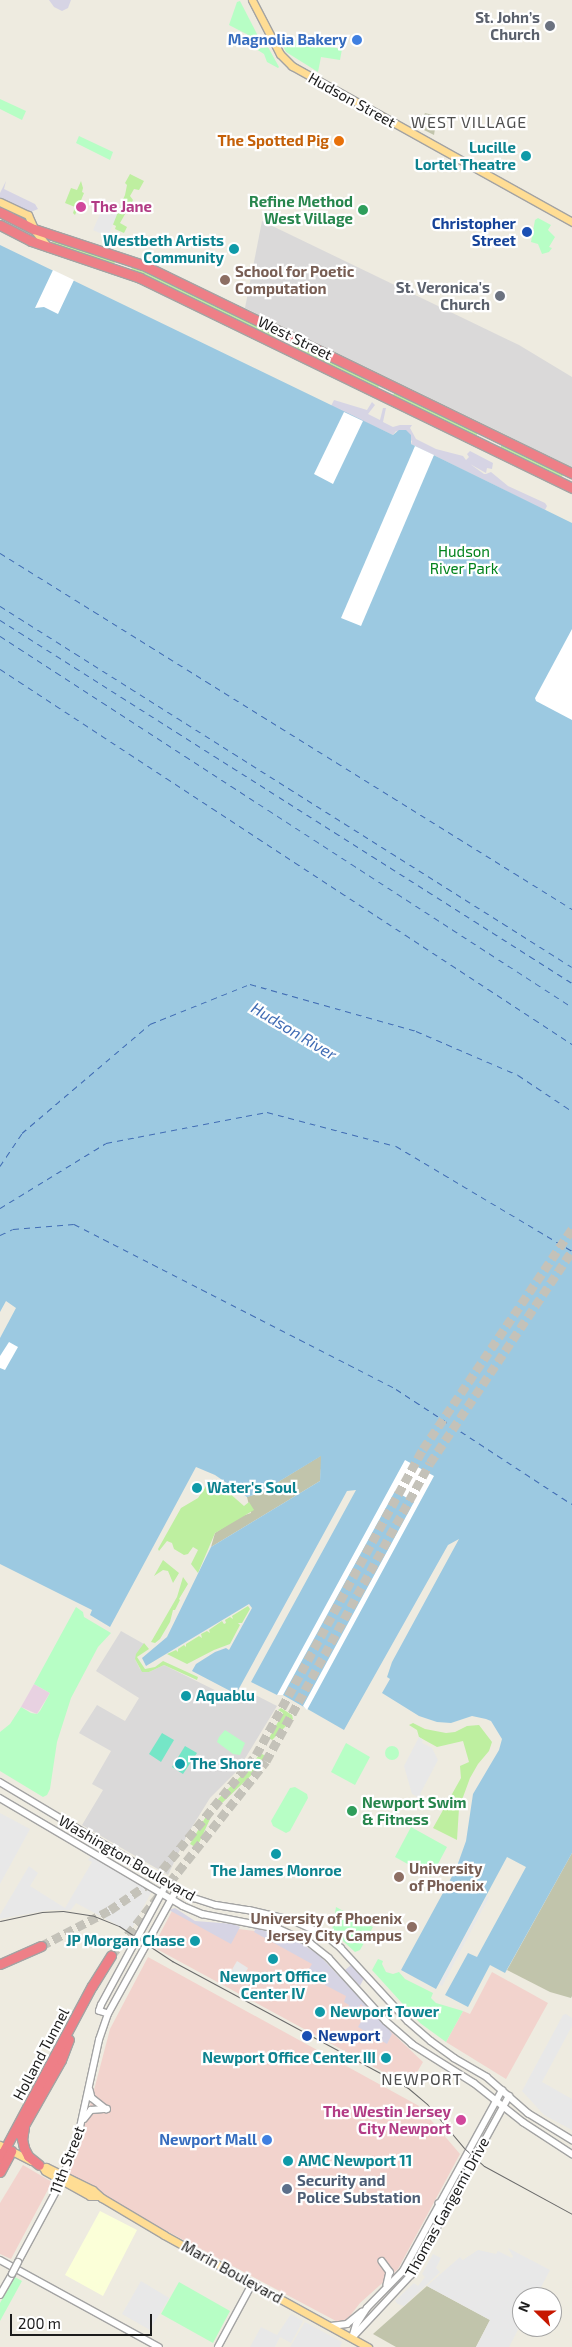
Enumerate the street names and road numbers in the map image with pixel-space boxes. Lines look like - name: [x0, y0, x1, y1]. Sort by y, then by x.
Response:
- street label: Hudson Street: [305, 69, 399, 131]
- street label: West Street: [255, 312, 335, 364]
- street label: Washington Boulevard: [55, 1811, 199, 1905]
- street label: Holland Tunnel: [9, 2005, 73, 2103]
- street label: 11th Street: [46, 2123, 88, 2197]
- street label: Thomas Gangemi Drive: [401, 2134, 493, 2280]
- street label: Marin Boulevard: [178, 2237, 286, 2307]

